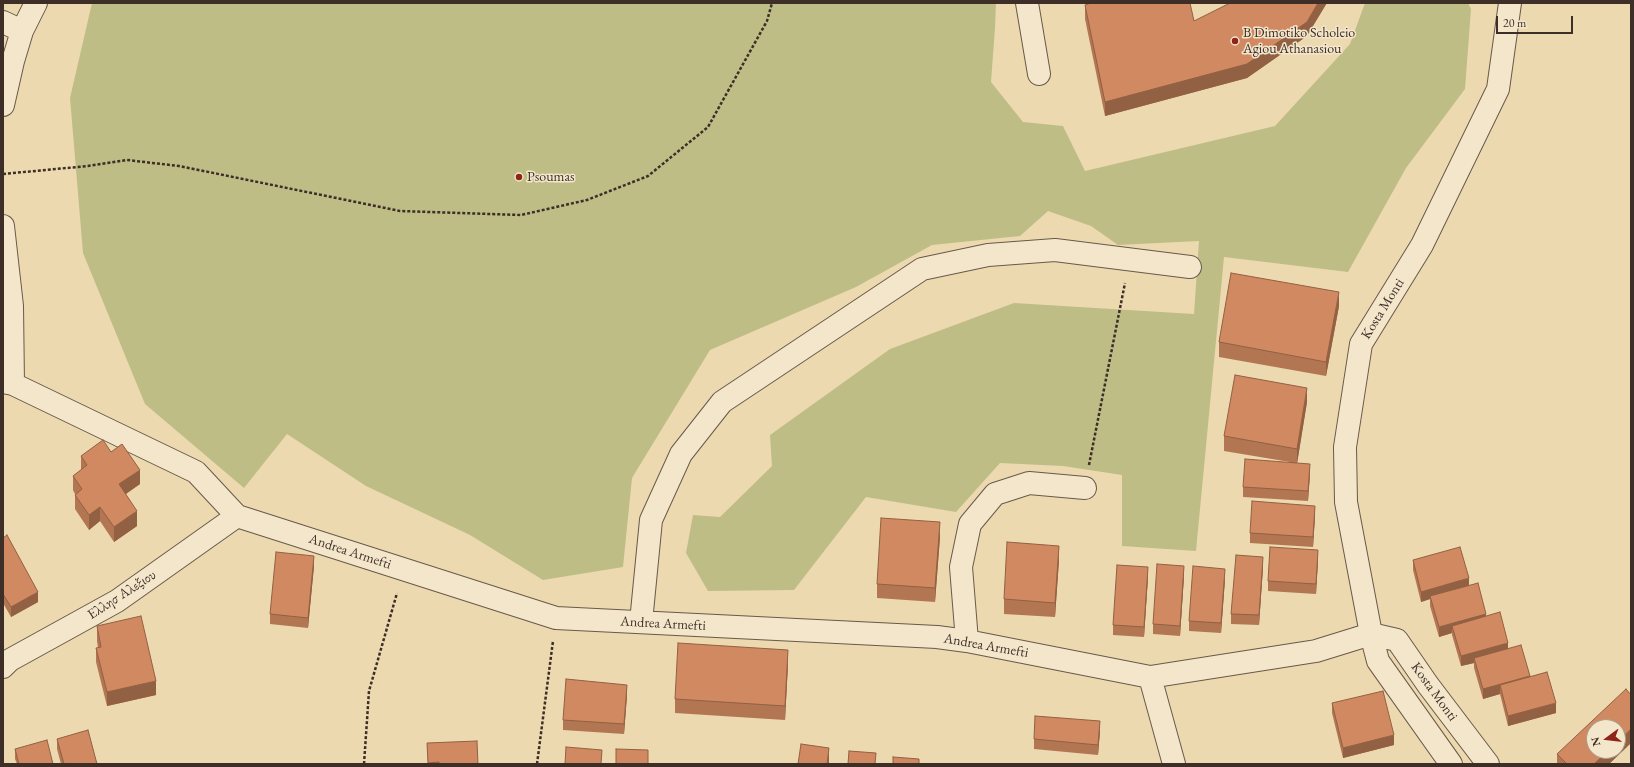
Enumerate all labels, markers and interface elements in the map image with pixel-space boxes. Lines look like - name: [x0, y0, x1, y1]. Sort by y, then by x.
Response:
- scale bar: [1498, 8, 1575, 34]
- text: 20 m: [1503, 15, 1526, 31]
- place label: B Dimotiko Scholeio Agiou Athanasiou: [1243, 25, 1355, 58]
- marker: B Dimotiko Scholeio Agiou Athanasiou: [1230, 36, 1240, 46]
- place label: Psoumas: [527, 169, 575, 185]
- marker: Psoumas: [514, 172, 524, 182]
- street label: Kosta Monti: [1358, 276, 1408, 342]
- street label: Andrea Armefti: [307, 531, 393, 573]
- street label: Ελλησ Αλεξιου: [85, 567, 159, 623]
- street label: Andrea Armefti: [620, 613, 706, 635]
- street label: Andrea Armefti: [942, 630, 1030, 662]
- street label: Kosta Monti: [1407, 659, 1461, 725]
- north arrow: [1586, 719, 1626, 759]
- text: N: [1587, 736, 1603, 748]

